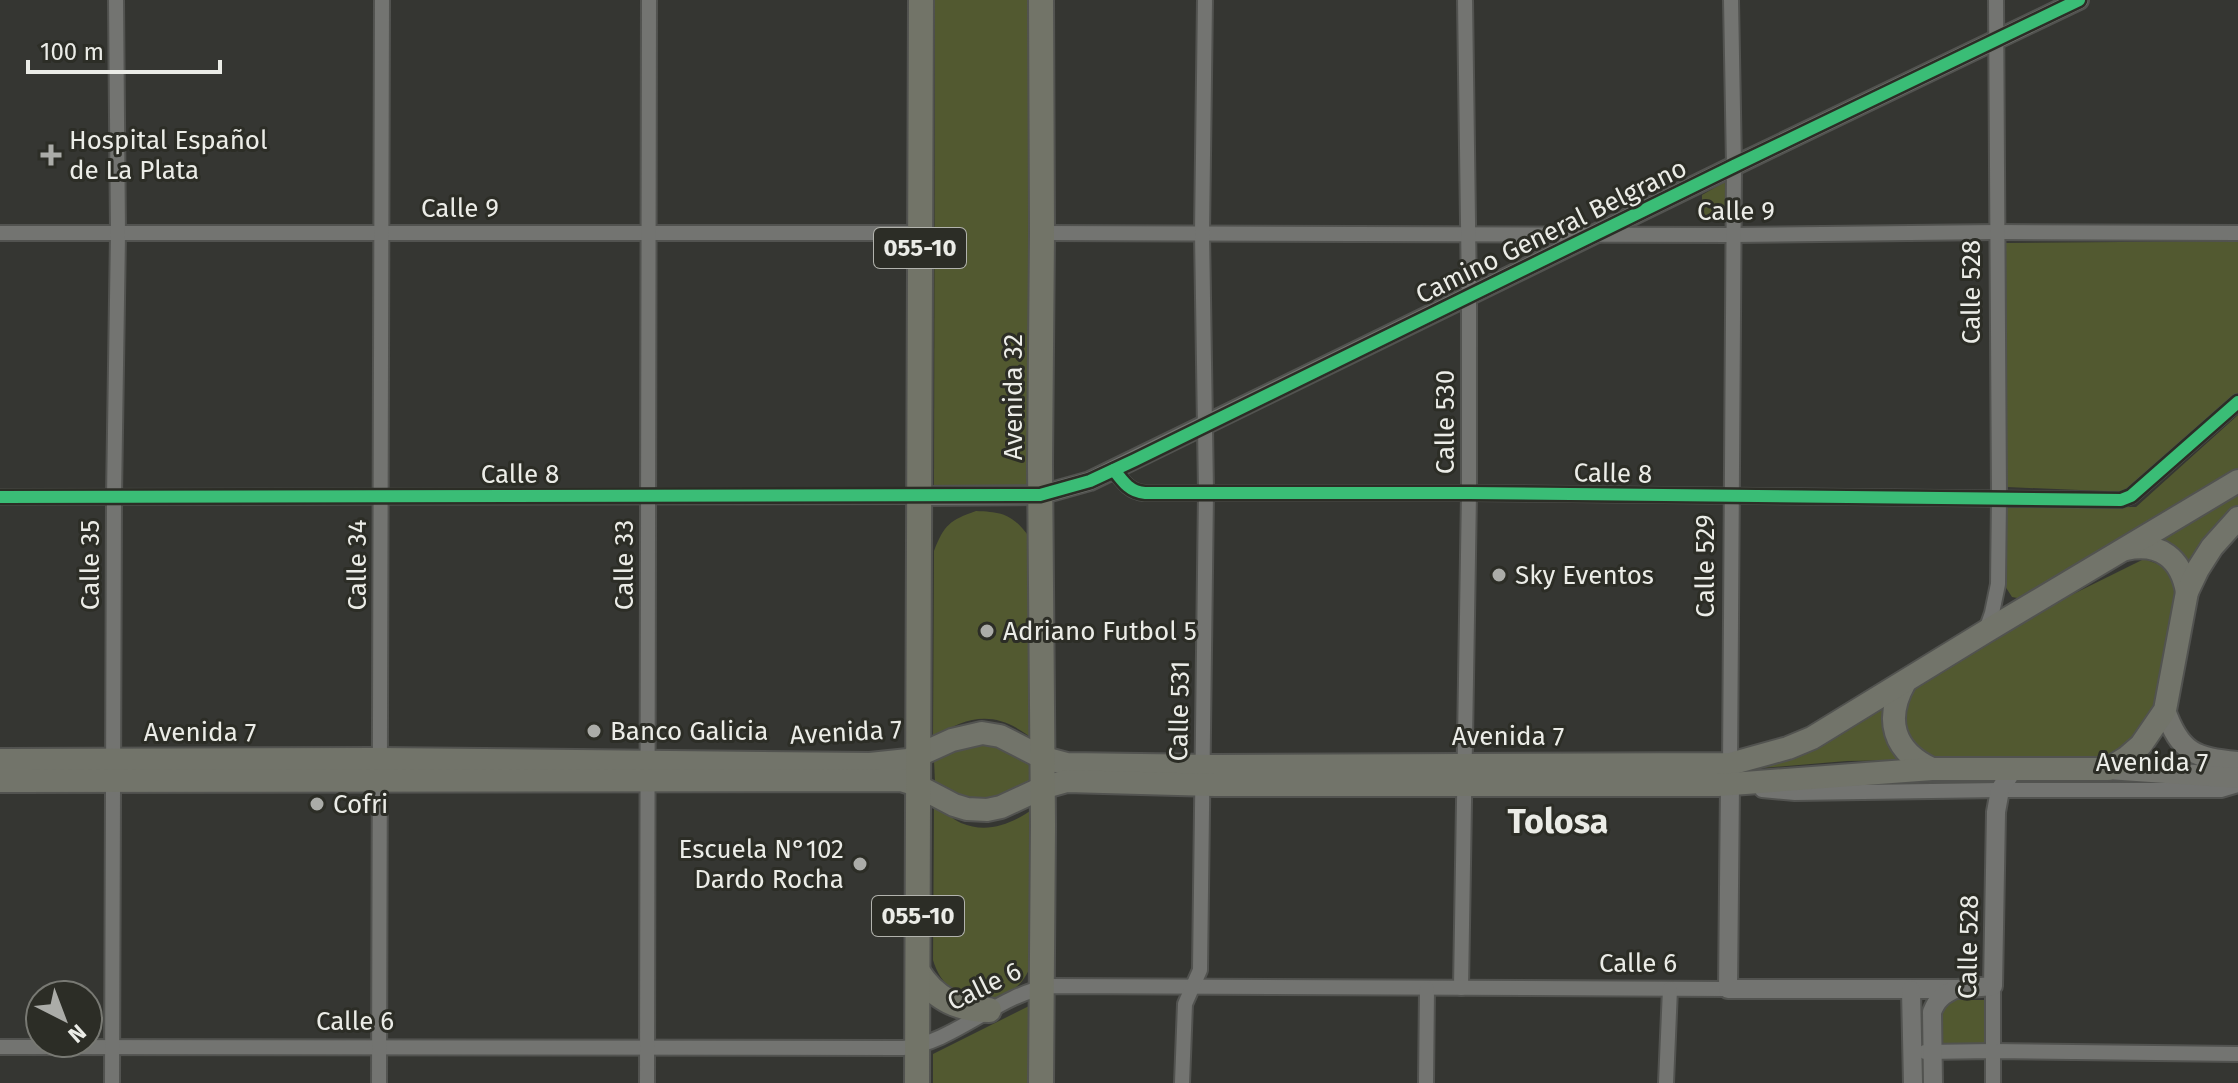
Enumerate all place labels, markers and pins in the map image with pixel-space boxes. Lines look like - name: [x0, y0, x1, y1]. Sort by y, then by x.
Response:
- place label: Hospital Español de La Plata: [69, 125, 268, 186]
- marker: Hospital Español de La Plata: [40, 144, 62, 166]
- place label: Sky Eventos: [1515, 560, 1654, 591]
- marker: Sky Eventos: [1490, 566, 1508, 584]
- place label: Adriano Futbol 5: [1003, 616, 1197, 647]
- marker: Adriano Futbol 5: [978, 622, 996, 640]
- place label: Banco Galicia: [610, 716, 768, 747]
- marker: Banco Galicia: [585, 722, 603, 740]
- place label: Cofri: [333, 789, 388, 820]
- marker: Cofri: [308, 795, 326, 813]
- place label: Escuela N°102 Dardo Rocha: [678, 834, 844, 895]
- marker: Escuela N°102 Dardo Rocha: [851, 855, 869, 873]

